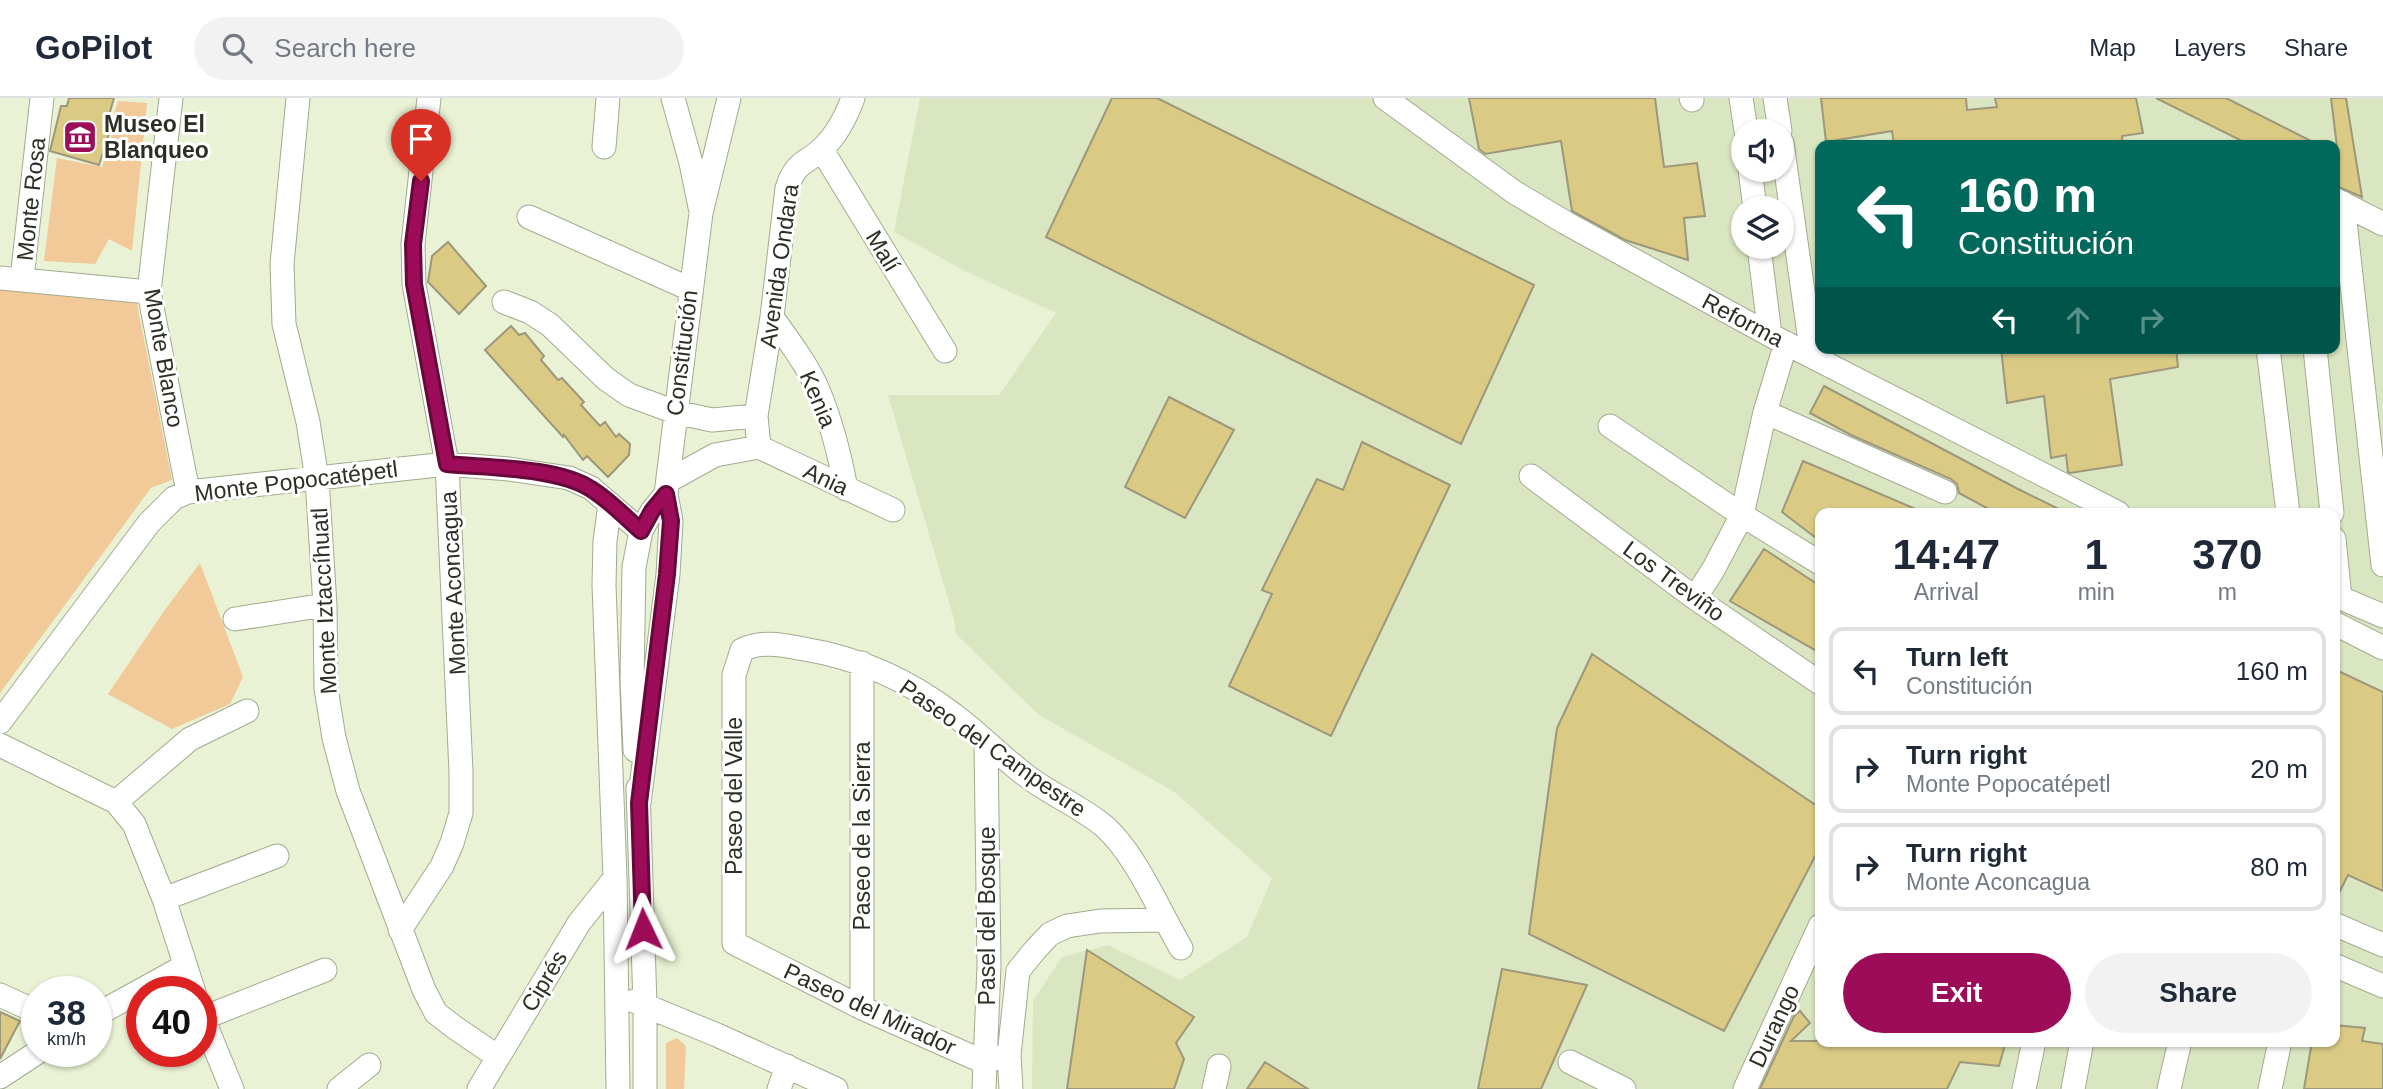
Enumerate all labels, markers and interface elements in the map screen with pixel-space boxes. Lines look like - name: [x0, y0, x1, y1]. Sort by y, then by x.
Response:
- search box: [194, 17, 684, 80]
- text: GoPilot: [35, 29, 152, 66]
- icon: search: [218, 29, 256, 67]
- text: Search here: [274, 33, 416, 63]
- text: Map: [2089, 34, 2136, 61]
- text: Layers: [2174, 34, 2246, 61]
- text: Share: [2284, 34, 2348, 61]
- pin: [391, 109, 451, 181]
- place label: Museo El Blanqueo: [104, 111, 209, 163]
- museum icon: Museo El Blanqueo: [61, 118, 99, 156]
- map controls: [1731, 119, 1794, 259]
- button: sound: [1731, 119, 1794, 182]
- icon: arrive: [402, 120, 440, 158]
- street label: Monte Rosa: [12, 136, 50, 262]
- icon: left: [1843, 168, 1934, 259]
- text: 160 m: [1958, 168, 2097, 222]
- street label: Avenida Ondara: [755, 182, 803, 350]
- button: layers: [1731, 196, 1794, 259]
- text: Constitución: [1958, 225, 2134, 261]
- street label: Malí: [861, 226, 906, 277]
- street label: Monte Blanco: [139, 286, 189, 430]
- street label: Reforma: [1698, 288, 1788, 352]
- street label: Constitución: [661, 289, 703, 417]
- icon: left: [1986, 301, 2024, 339]
- icon: ahead: [2059, 301, 2097, 339]
- icon: right: [2132, 301, 2170, 339]
- street label: Kenia: [795, 367, 842, 431]
- street label: Monte Popocatépetl: [193, 456, 399, 506]
- street label: Ania: [800, 457, 853, 501]
- street label: Monte Aconcagua: [435, 490, 471, 676]
- street label: Monte Iztaccíhuatl: [306, 507, 342, 695]
- text: 14:47: [1893, 531, 2000, 578]
- text: 1: [2084, 531, 2108, 578]
- text: 370: [2192, 531, 2262, 578]
- street label: Los Treviño: [1618, 536, 1730, 626]
- text: Arrival: [1914, 579, 1979, 605]
- text: min: [2078, 579, 2115, 605]
- text: m: [2218, 579, 2237, 605]
- text: Turn left: [1906, 642, 2008, 672]
- icon: left: [1847, 652, 1885, 690]
- text: 160 m: [2236, 656, 2308, 686]
- text: Constitución: [1906, 673, 2033, 699]
- street label: Paseo del Campestre: [895, 674, 1091, 822]
- street label: Paseo del Valle: [721, 717, 747, 875]
- text: Turn right: [1906, 740, 2027, 770]
- street label: Paseo de la Sierra: [849, 741, 875, 931]
- icon: right: [1847, 750, 1885, 788]
- text: 20 m: [2250, 754, 2308, 784]
- text: Monte Popocatépetl: [1906, 771, 2111, 797]
- street label: Pasel del Bosque: [974, 826, 1000, 1006]
- text: Turn right: [1906, 838, 2027, 868]
- icon: right: [1847, 848, 1885, 886]
- text: 80 m: [2250, 852, 2308, 882]
- text: Monte Aconcagua: [1906, 869, 2090, 895]
- position arrow: [606, 892, 680, 966]
- street label: Ciprés: [516, 946, 572, 1016]
- button: Exit: [1843, 953, 2071, 1033]
- button: Share: [2085, 953, 2312, 1033]
- street label: Paseo del Mirador: [780, 958, 960, 1060]
- speed limit sign: 40: [126, 976, 217, 1067]
- street label: Durango: [1744, 981, 1804, 1071]
- text: 38: [47, 993, 86, 1032]
- text: km/h: [47, 1029, 86, 1049]

